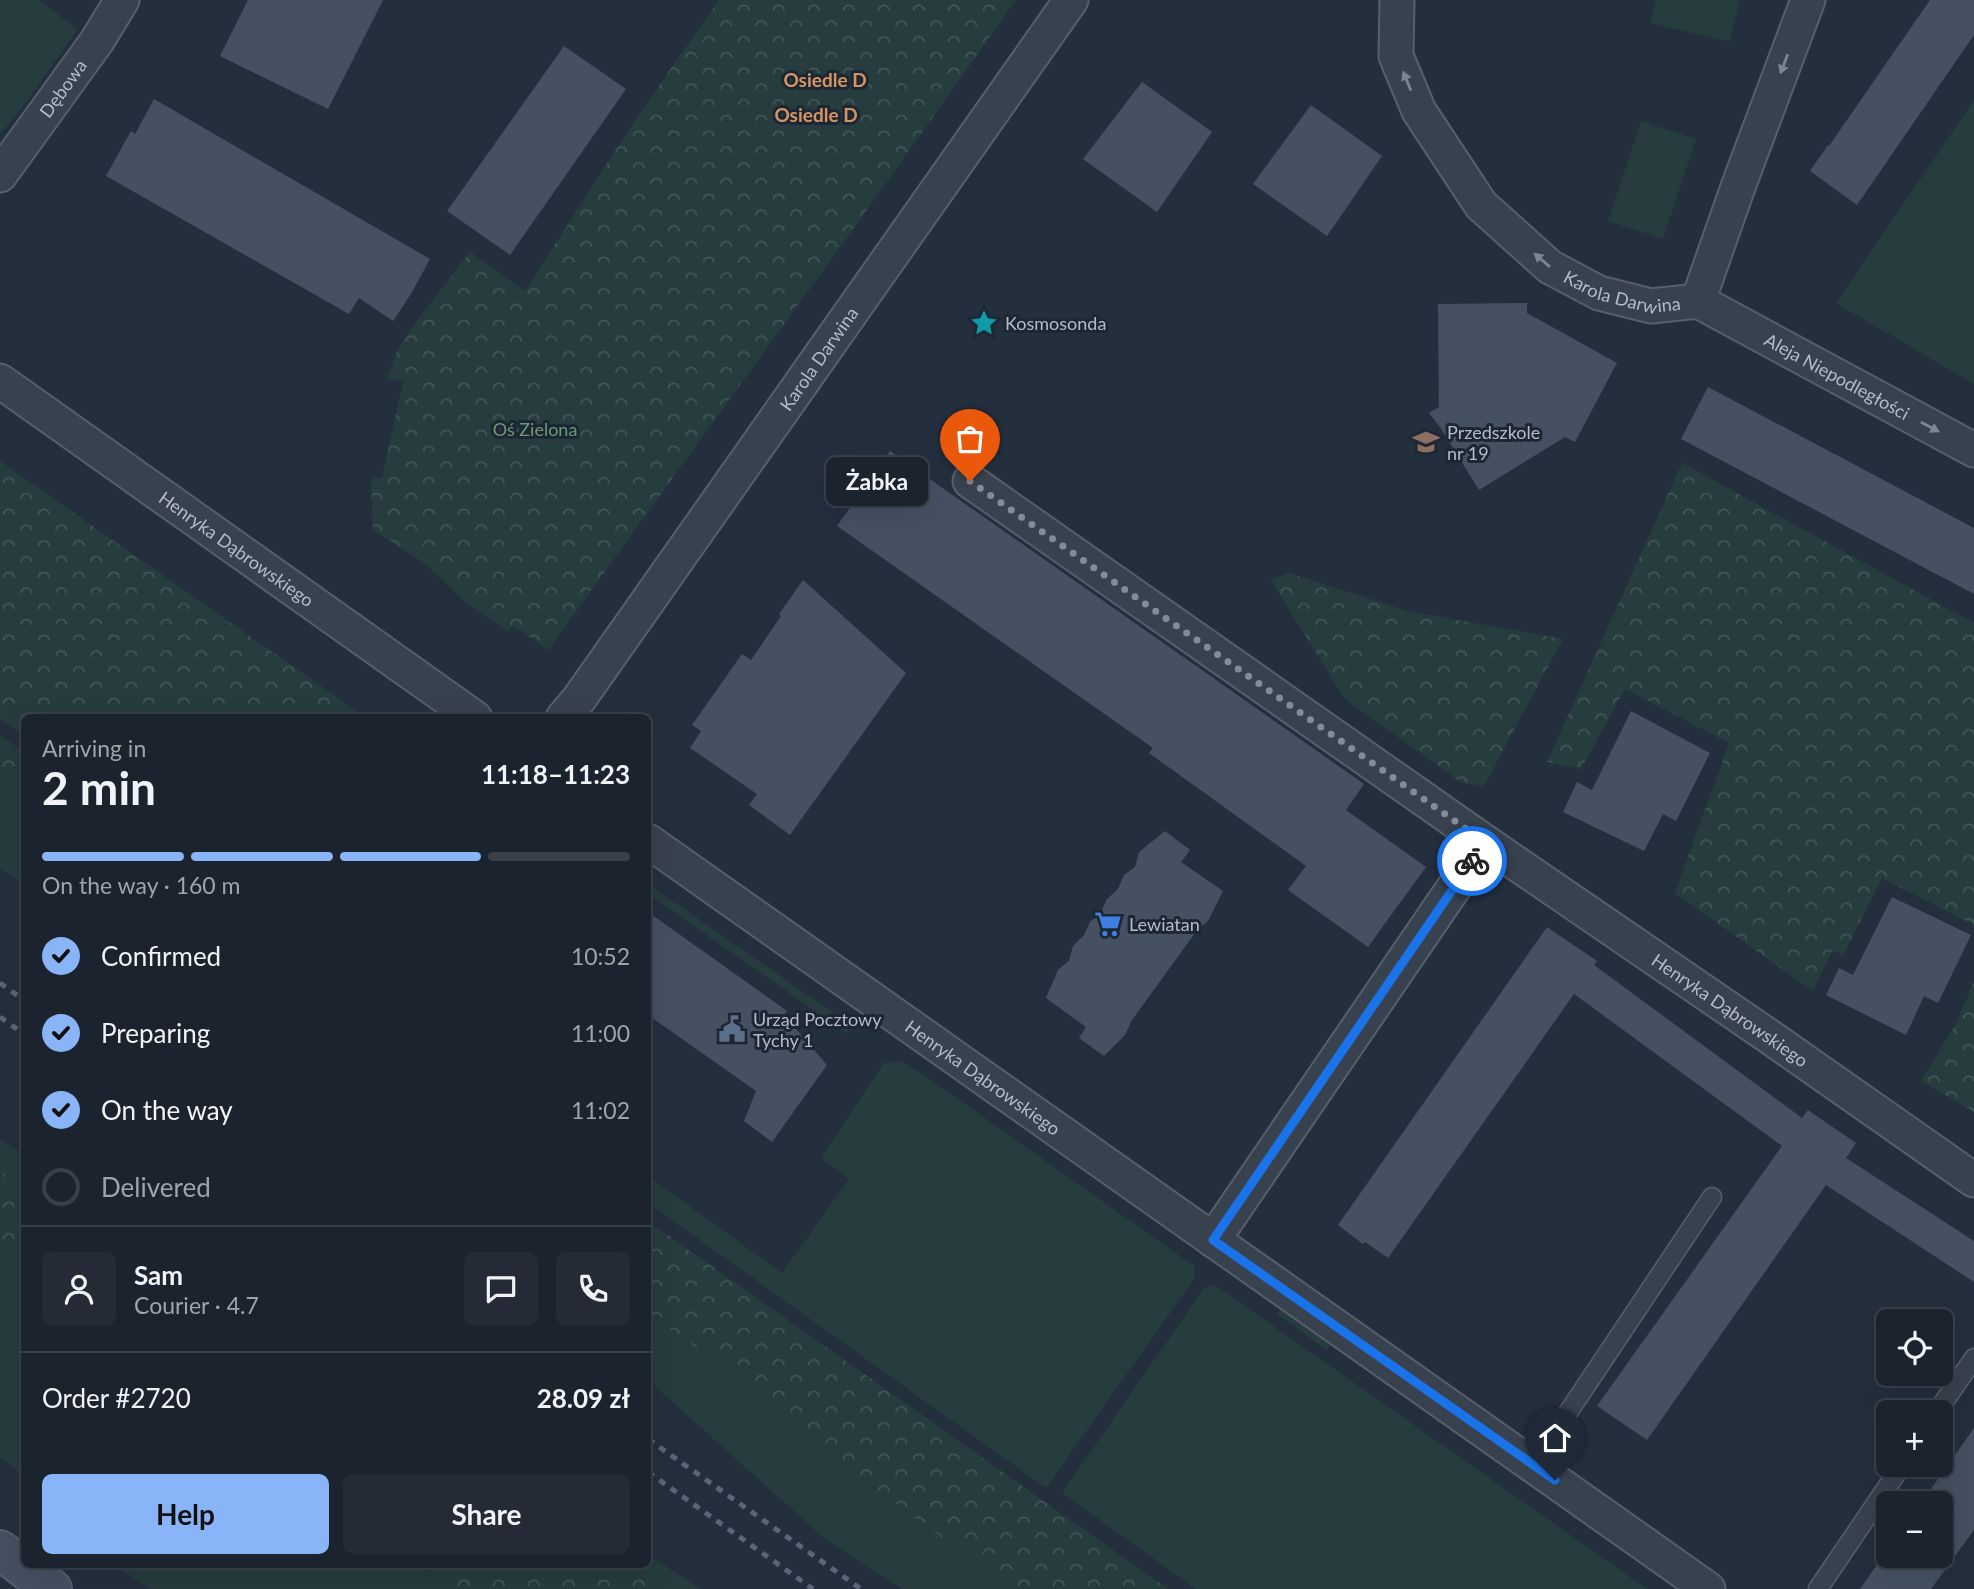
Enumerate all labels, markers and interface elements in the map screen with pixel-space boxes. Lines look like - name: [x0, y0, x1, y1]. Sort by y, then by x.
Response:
- one-way arrow: [1778, 53, 1789, 74]
- street label: Dębowa: [34, 55, 91, 122]
- district label: Osiedle D: [783, 68, 867, 91]
- one-way arrow: [1401, 71, 1412, 92]
- district label: Osiedle D: [774, 103, 858, 126]
- one-way arrow: [1534, 253, 1551, 268]
- street label: Karola Darwina: [1560, 265, 1682, 318]
- street label: Karola Darwina: [775, 303, 862, 415]
- place icon: Kosmosonda: [969, 308, 999, 338]
- place label: Kosmosonda: [1005, 312, 1106, 334]
- street label: Aleja Niepodległości: [1761, 328, 1913, 424]
- pin: [940, 409, 1000, 481]
- park label: Oś Zielona: [493, 418, 577, 440]
- icon: bag: [951, 420, 989, 458]
- place label: Przedszkole nr 19: [1447, 421, 1540, 464]
- one-way arrow: [1920, 421, 1940, 432]
- school or university icon: Przedszkole nr 19: [1411, 427, 1441, 457]
- callout: Żabka: [827, 456, 928, 505]
- text: Żabka: [846, 467, 908, 495]
- street label: Henryka Dąbrowskiego: [155, 486, 318, 611]
- text: Arriving in: [42, 734, 146, 762]
- text: 11:18–11:23: [481, 758, 630, 790]
- text: 2 min: [42, 760, 156, 815]
- courier: [1437, 826, 1507, 896]
- icon: bike: [1453, 842, 1491, 880]
- text: On the way · 160 m: [42, 871, 241, 899]
- supermarket icon: Lewiatan: [1093, 909, 1123, 939]
- place label: Lewiatan: [1129, 913, 1200, 935]
- icon: check: [42, 937, 80, 975]
- text: Confirmed: [101, 940, 221, 972]
- text: 10:52: [571, 942, 630, 970]
- street label: Henryka Dąbrowskiego: [1648, 949, 1812, 1071]
- place label: Urząd Pocztowy Tychy 1: [753, 1008, 882, 1051]
- icon: check: [42, 1014, 80, 1052]
- public building icon: Urząd Pocztowy Tychy 1: [717, 1014, 747, 1044]
- street label: Henryka Dąbrowskiego: [901, 1015, 1065, 1140]
- text: Preparing: [101, 1017, 210, 1049]
- text: 11:00: [571, 1019, 630, 1047]
- icon: check: [42, 1091, 80, 1129]
- text: On the way: [101, 1094, 233, 1126]
- text: 11:02: [571, 1096, 630, 1124]
- text: Delivered: [101, 1171, 211, 1203]
- button: person: [42, 1252, 116, 1326]
- button: chat: [464, 1252, 538, 1326]
- button: phone: [556, 1252, 630, 1326]
- text: Sam: [134, 1259, 183, 1291]
- text: Courier · 4.7: [134, 1291, 259, 1319]
- map controls: [1876, 1309, 1953, 1568]
- button: locate: [1876, 1309, 1953, 1386]
- text: Order #2720: [42, 1382, 191, 1414]
- text: 28.09 zł: [537, 1382, 630, 1414]
- button: +: [1876, 1400, 1953, 1477]
- pin: [1525, 1408, 1585, 1480]
- icon: home: [1536, 1419, 1574, 1457]
- button: Help: [42, 1474, 329, 1554]
- button: Share: [343, 1474, 630, 1554]
- button: −: [1876, 1491, 1953, 1568]

